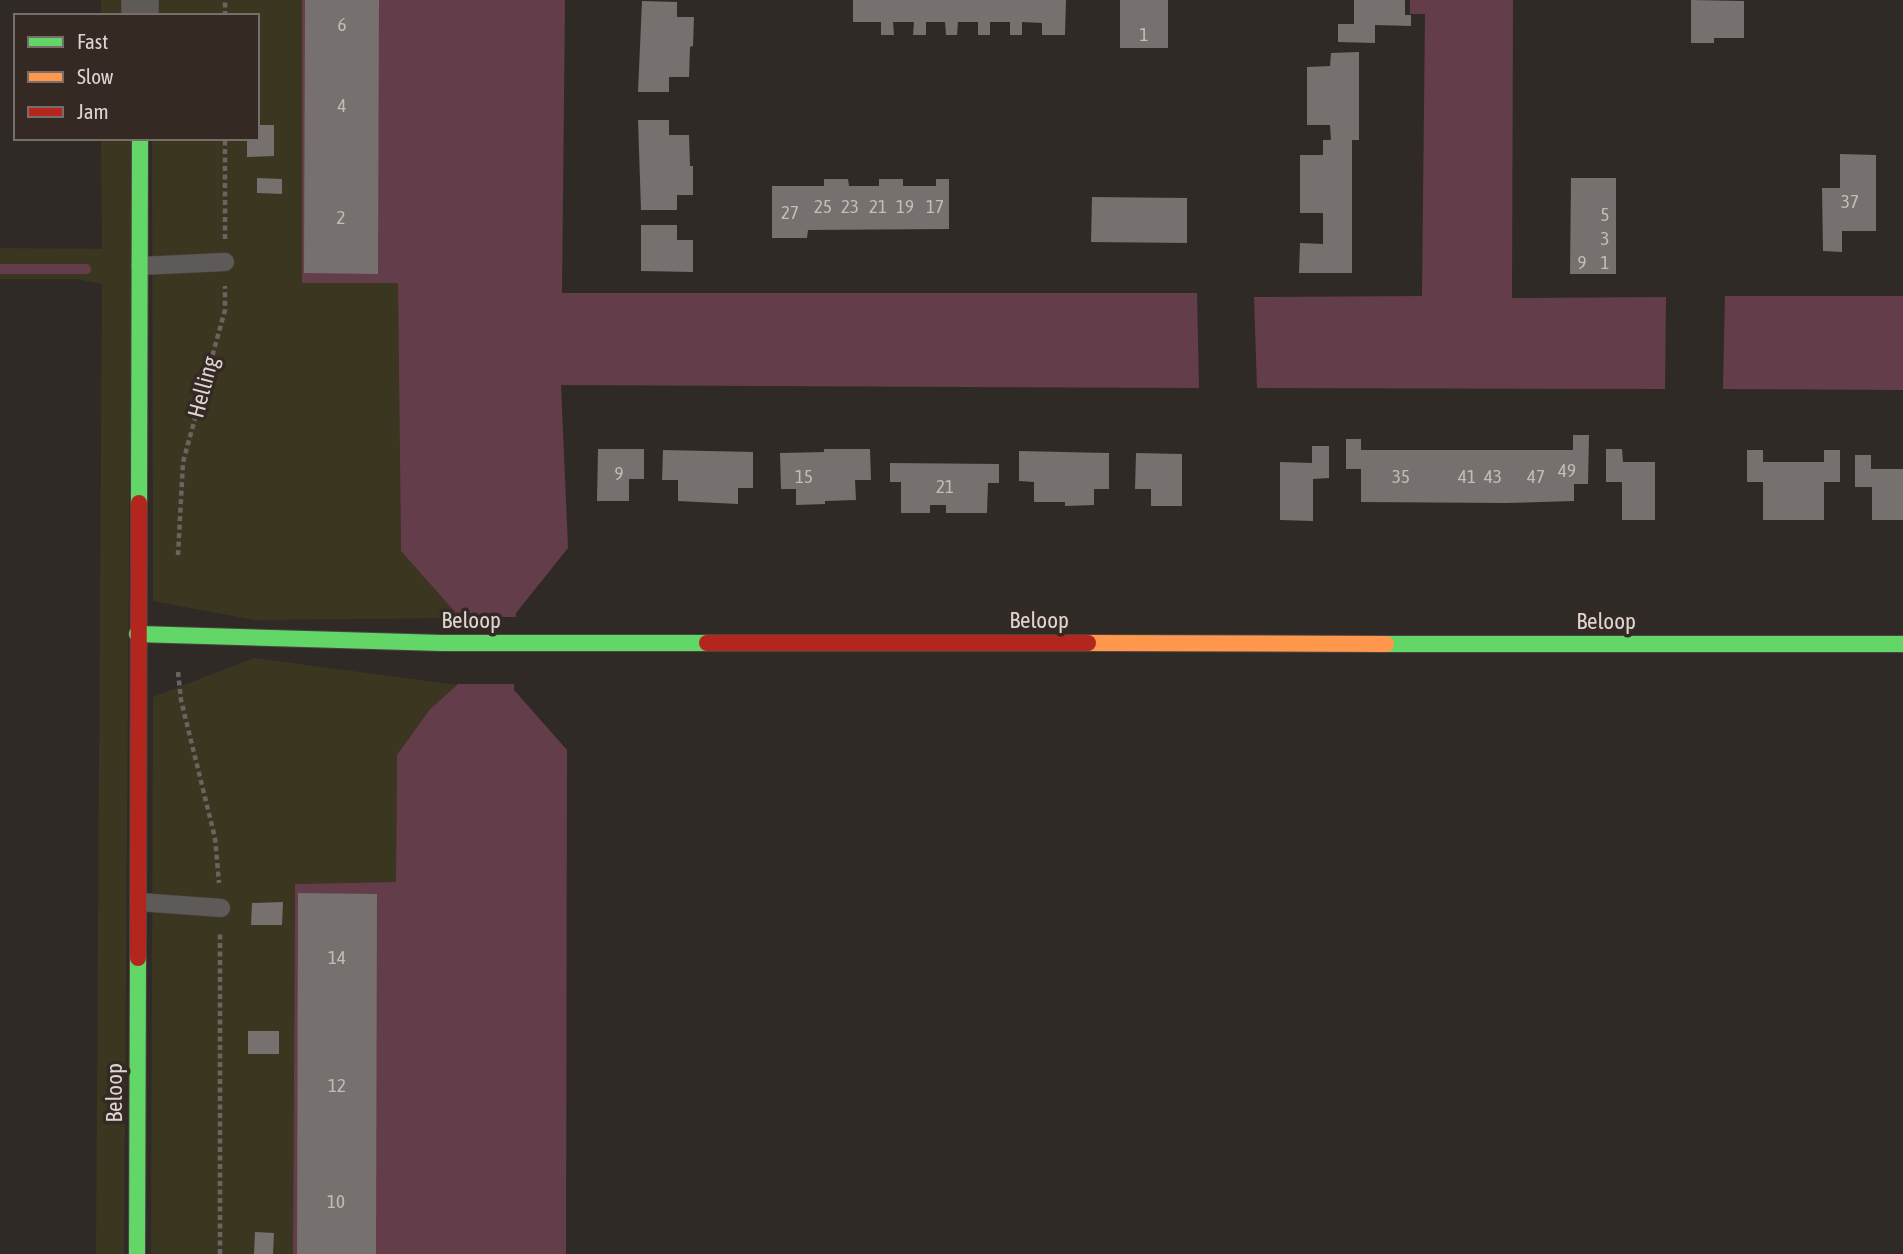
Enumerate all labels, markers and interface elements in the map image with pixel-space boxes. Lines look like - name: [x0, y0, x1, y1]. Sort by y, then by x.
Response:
- house number: 6: [338, 13, 347, 35]
- legend: [14, 14, 259, 140]
- house number: 1: [1140, 23, 1148, 45]
- text: Fast: [77, 29, 108, 53]
- text: Slow: [77, 64, 114, 88]
- house number: 4: [338, 94, 347, 116]
- text: Jam: [77, 99, 109, 123]
- house number: 37: [1841, 190, 1859, 212]
- house number: 25: [814, 195, 832, 217]
- house number: 23: [841, 195, 859, 217]
- house number: 21: [869, 195, 887, 217]
- house number: 19: [896, 195, 914, 217]
- house number: 17: [926, 195, 944, 217]
- house number: 27: [781, 201, 799, 223]
- house number: 5: [1601, 203, 1609, 225]
- house number: 2: [337, 206, 345, 228]
- house number: 3: [1601, 227, 1609, 249]
- house number: 9: [1578, 251, 1587, 273]
- house number: 1: [1601, 251, 1609, 273]
- street label: Helling: [182, 353, 224, 420]
- house number: 49: [1558, 459, 1576, 481]
- house number: 9: [615, 462, 624, 484]
- house number: 15: [795, 465, 813, 487]
- house number: 35: [1392, 465, 1410, 487]
- house number: 41: [1458, 465, 1476, 487]
- house number: 43: [1484, 465, 1502, 487]
- house number: 47: [1527, 465, 1545, 487]
- house number: 21: [936, 475, 954, 497]
- street label: Beloop: [441, 607, 501, 633]
- street label: Beloop: [1009, 607, 1069, 633]
- street label: Beloop: [1576, 608, 1636, 634]
- house number: 14: [328, 946, 346, 968]
- street label: Beloop: [101, 1063, 127, 1123]
- house number: 12: [328, 1074, 346, 1096]
- house number: 10: [327, 1190, 345, 1212]

